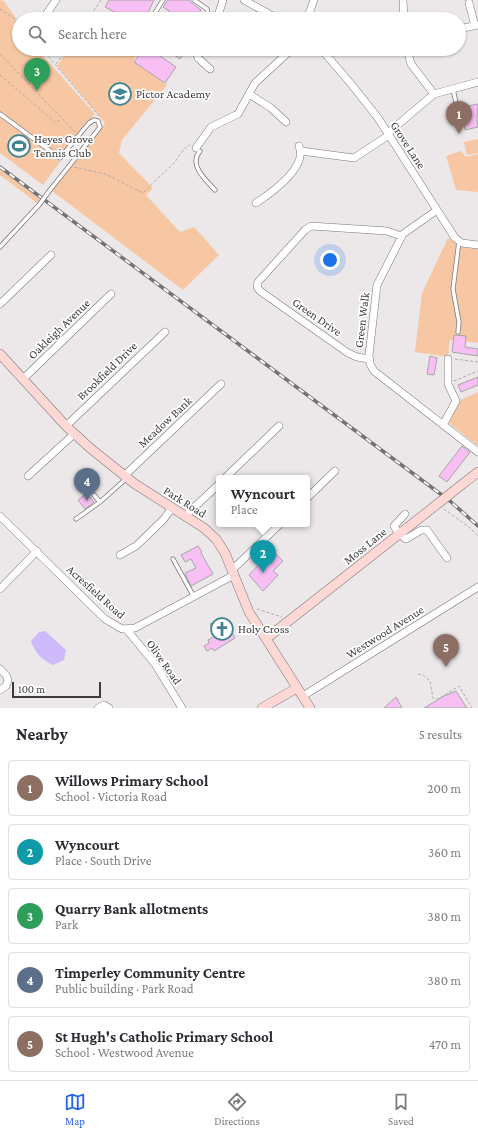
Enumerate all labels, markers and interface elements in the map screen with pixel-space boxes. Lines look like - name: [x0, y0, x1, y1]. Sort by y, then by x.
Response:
- search box: [12, 12, 466, 56]
- icon: search: [26, 23, 48, 45]
- text: Search here: [58, 26, 127, 42]
- pin: 3: [24, 58, 50, 91]
- school or university icon: Pictor Academy: [107, 81, 133, 107]
- place label: Pictor Academy: [136, 87, 211, 101]
- pin: 1: [446, 101, 472, 134]
- street label: Grove Lane: [387, 119, 429, 171]
- place label: Heyes Grove Tennis Club: [34, 132, 93, 160]
- sports icon: Heyes Grove Tennis Club: [6, 133, 32, 159]
- your location: [320, 250, 340, 270]
- street label: Green Walk: [352, 291, 372, 349]
- street label: Green Drive: [290, 295, 344, 339]
- street label: Oakleigh Avenue: [25, 296, 93, 362]
- street label: Brookfield Drive: [74, 339, 140, 403]
- street label: Meadow Bank: [135, 393, 195, 450]
- pin: 4: [74, 468, 100, 501]
- popup: [216, 475, 310, 527]
- street label: Park Road: [161, 483, 210, 521]
- text: Wyncourt: [231, 486, 295, 502]
- text: Place: [231, 502, 258, 517]
- street label: Moss Lane: [341, 525, 389, 567]
- pin: 2: [250, 540, 276, 573]
- street label: Acresfield Road: [64, 562, 129, 622]
- street label: Westwood Avenue: [344, 603, 426, 661]
- church icon: Holy Cross: [209, 616, 235, 642]
- place label: Holy Cross: [238, 622, 290, 636]
- pin: 5: [433, 634, 459, 667]
- street label: Olive Road: [143, 637, 185, 688]
- scale bar: [12, 680, 101, 699]
- text: 100 m: [18, 683, 45, 695]
- text: Nearby: [16, 725, 68, 744]
- text: 5 results: [419, 727, 462, 742]
- text: Willows Primary School: [55, 773, 208, 789]
- text: 1: [28, 781, 32, 796]
- text: 200 m: [427, 781, 461, 796]
- text: School · Victoria Road: [55, 789, 167, 804]
- text: Wyncourt: [55, 837, 119, 853]
- text: 2: [27, 845, 33, 860]
- text: 360 m: [428, 845, 461, 860]
- text: Place · South Drive: [55, 853, 151, 868]
- text: Quarry Bank allotments: [55, 901, 208, 917]
- text: 3: [27, 909, 33, 924]
- text: 380 m: [428, 909, 461, 924]
- text: Park: [55, 917, 78, 932]
- text: Timperley Community Centre: [55, 965, 245, 981]
- text: 4: [26, 973, 34, 988]
- text: 380 m: [428, 973, 461, 988]
- text: Public building · Park Road: [55, 981, 194, 996]
- text: St Hugh's Catholic Primary School: [55, 1029, 273, 1045]
- text: 5: [27, 1037, 33, 1052]
- text: 470 m: [429, 1037, 461, 1052]
- text: School · Westwood Avenue: [55, 1045, 194, 1060]
- tab: Map: [64, 1091, 86, 1127]
- tab: Directions: [214, 1091, 260, 1127]
- tab: Saved: [388, 1091, 414, 1127]

